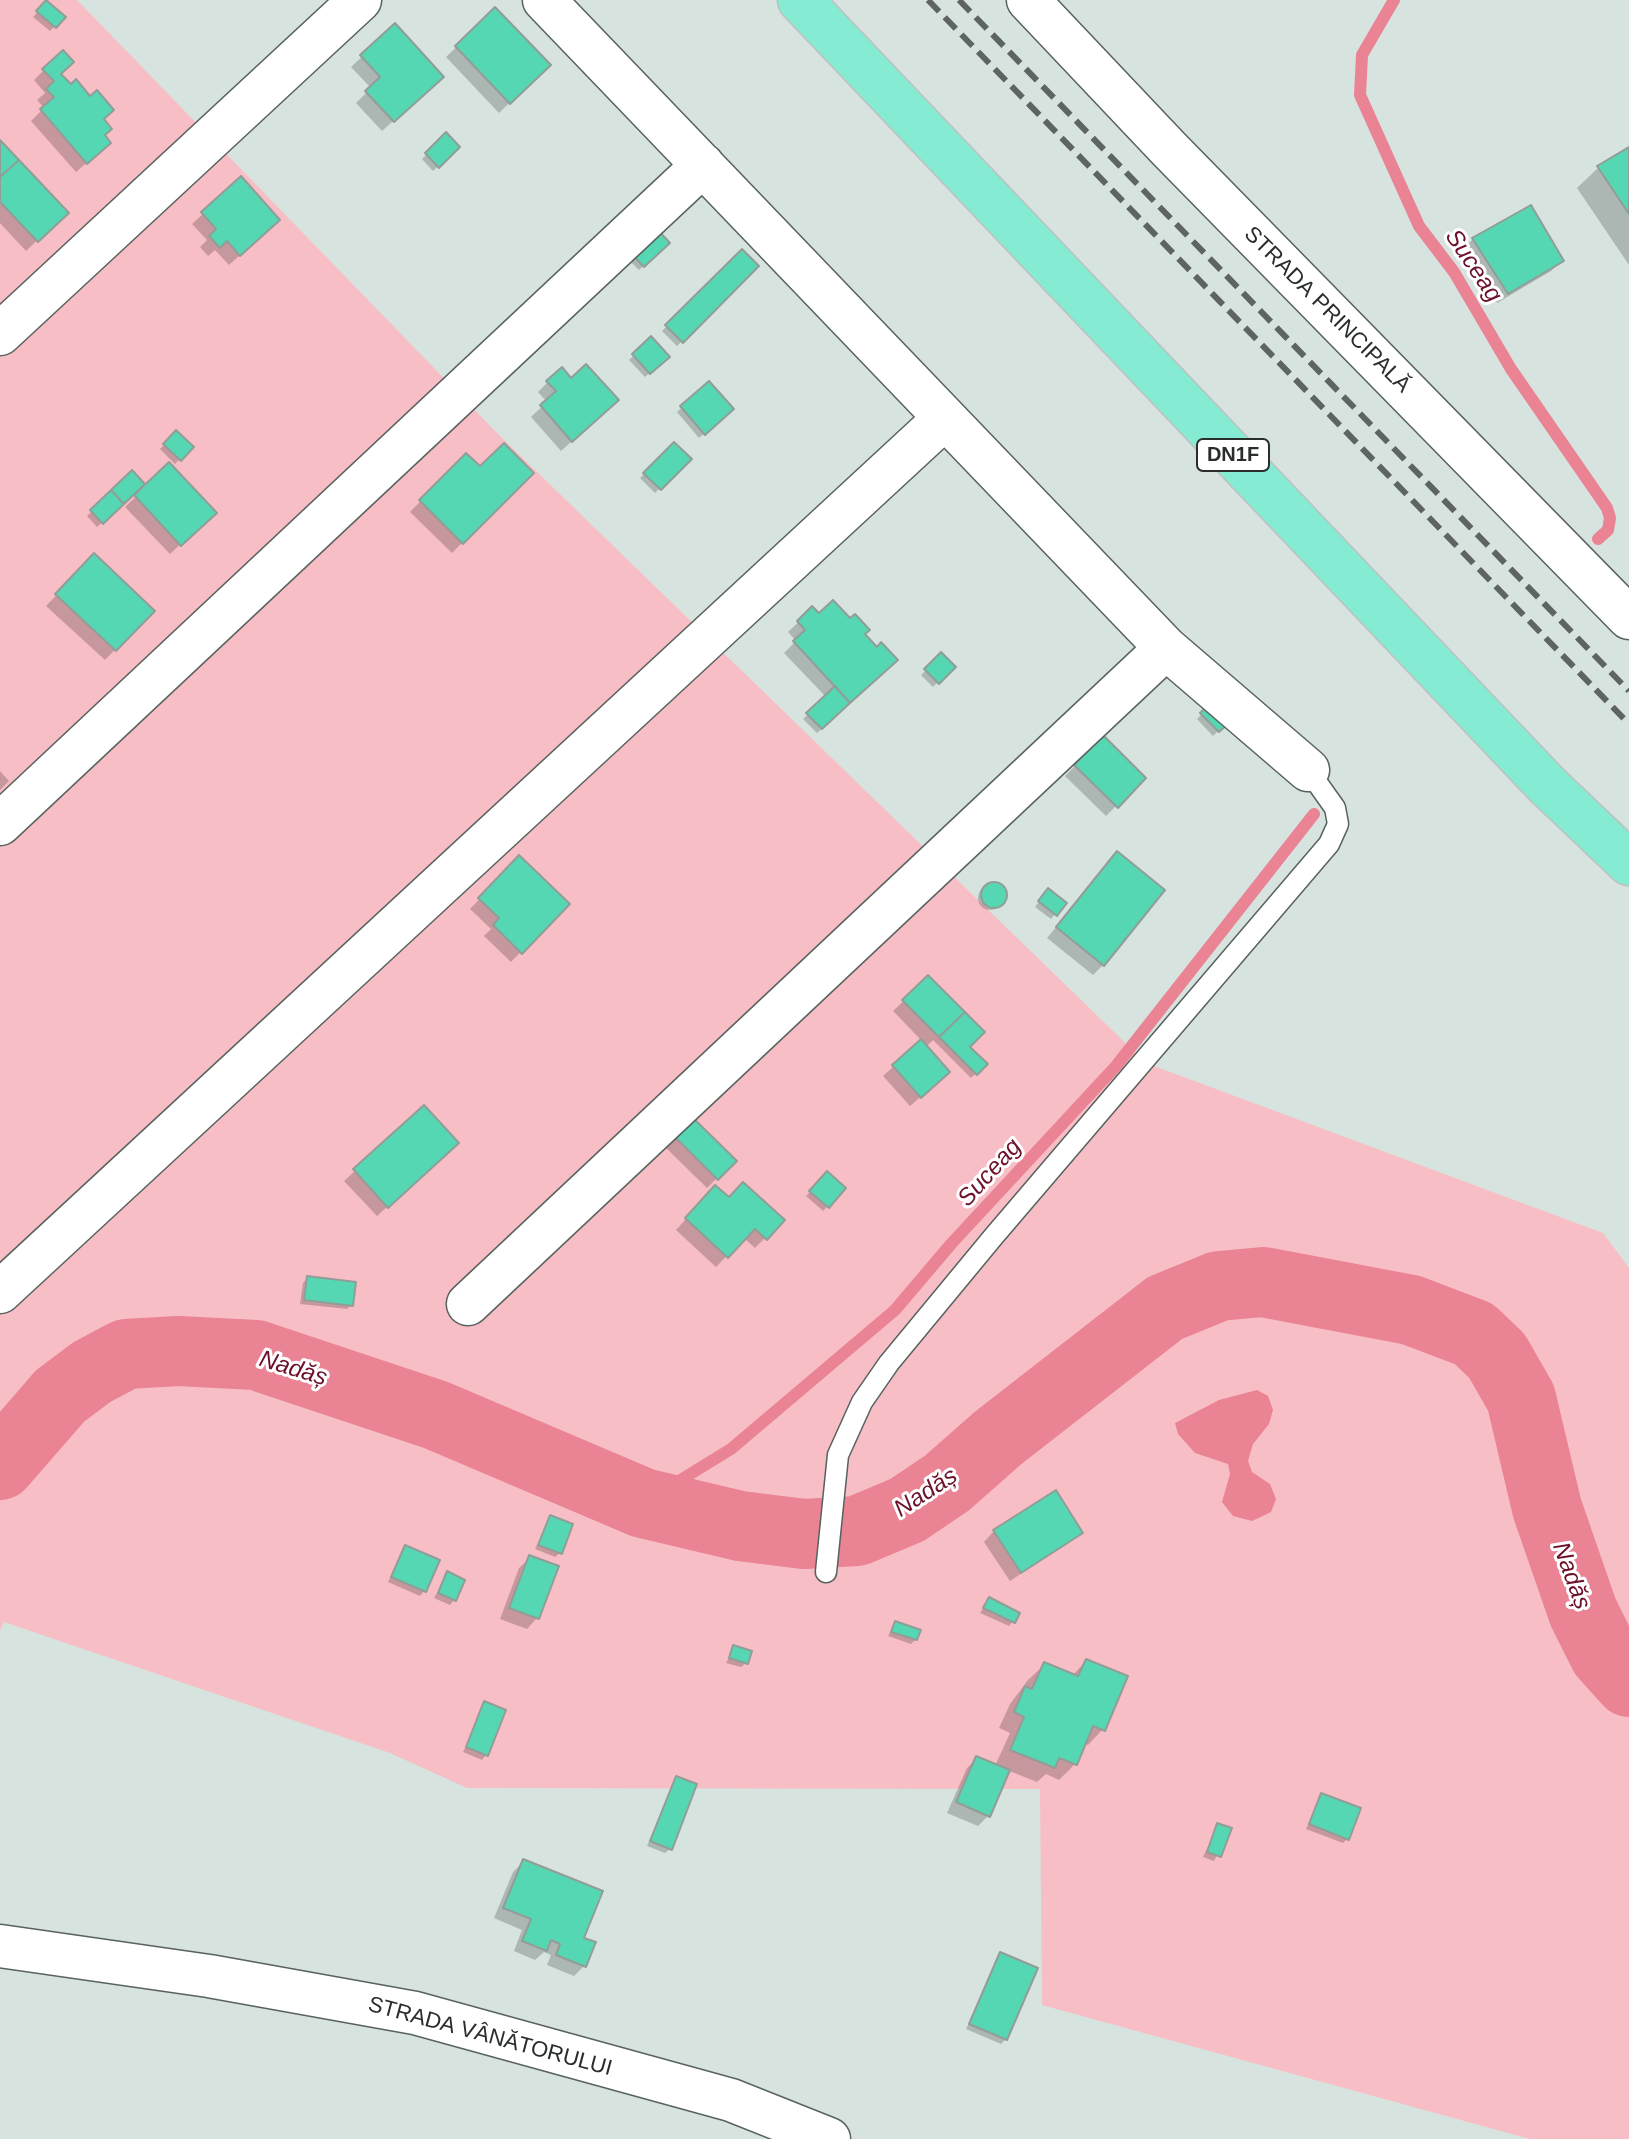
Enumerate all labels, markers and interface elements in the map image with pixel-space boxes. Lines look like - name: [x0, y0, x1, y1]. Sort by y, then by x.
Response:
- street label: STRADA PRINCIPALĂ: [1238, 221, 1416, 399]
- water label: Suceag: [1438, 224, 1508, 308]
- road number: DN1F: [1197, 439, 1269, 471]
- water label: Suceag: [952, 1133, 1028, 1213]
- water label: Nadăș: [256, 1345, 330, 1393]
- water label: Nadăș: [889, 1462, 963, 1524]
- water label: Nadăș: [1546, 1538, 1596, 1614]
- street label: STRADA VÂNĂTORULUI: [365, 1992, 615, 2082]

